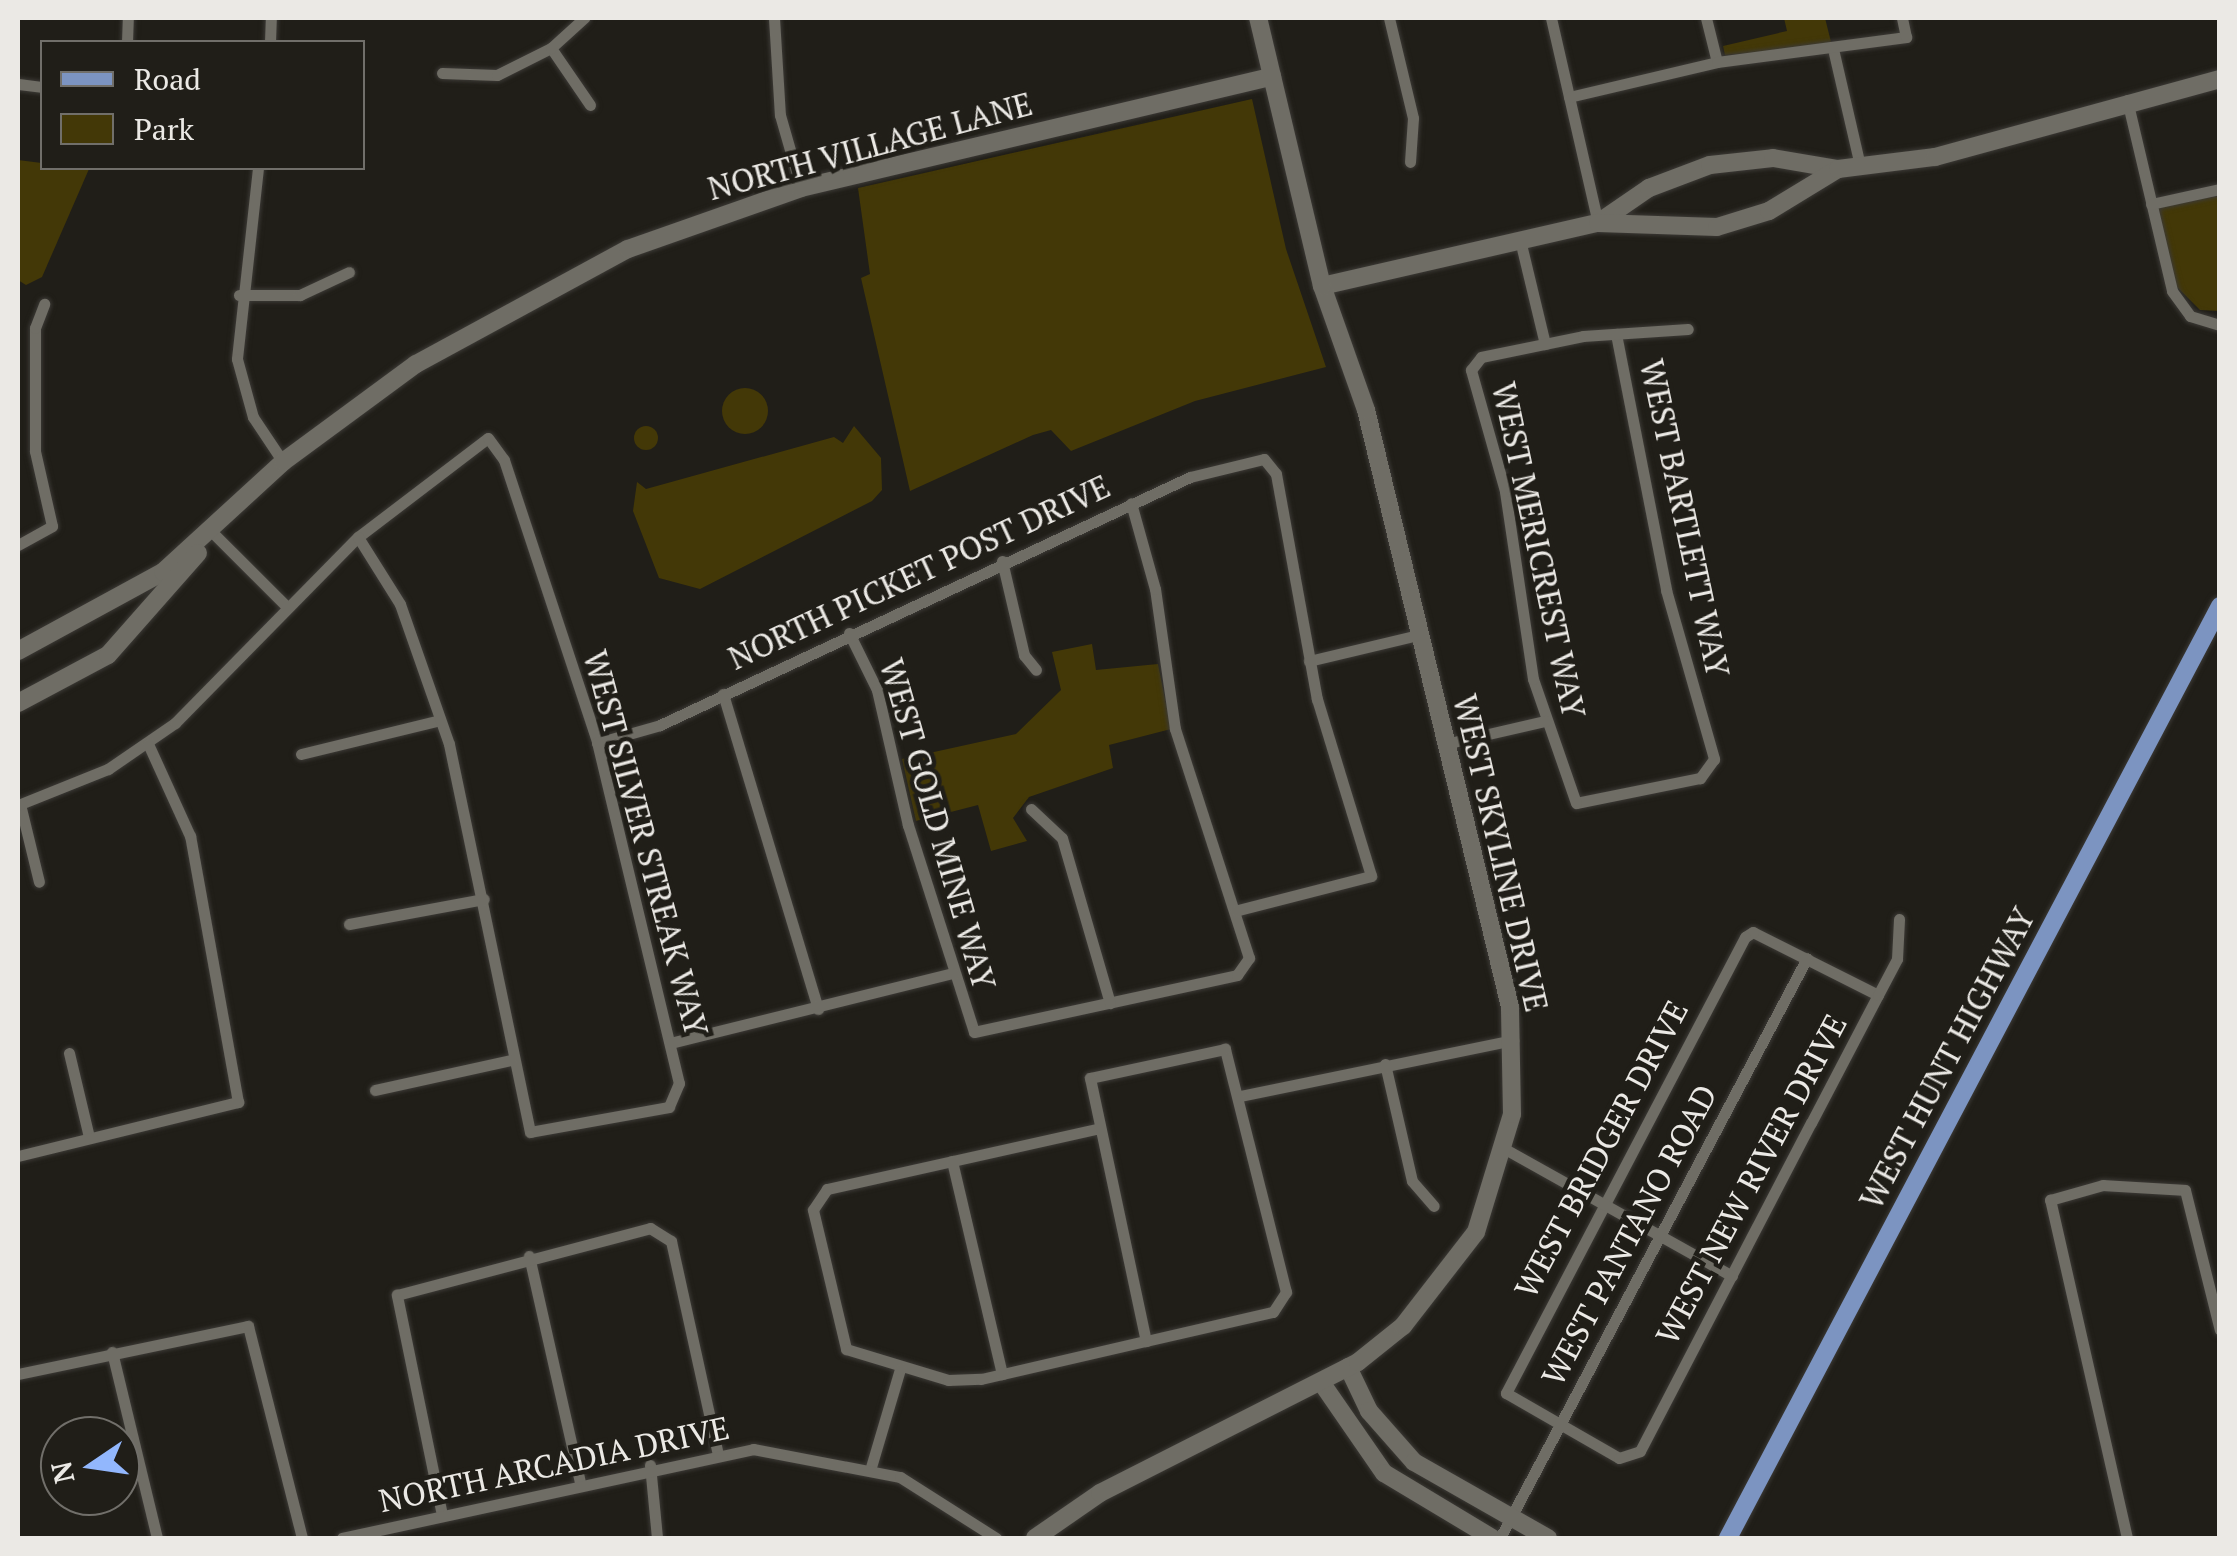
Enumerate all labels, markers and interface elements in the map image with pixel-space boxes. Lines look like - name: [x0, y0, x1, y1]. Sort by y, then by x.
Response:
- legend: [40, 40, 365, 170]
- text: Road: [134, 59, 201, 99]
- street label: NORTH VILLAGE LANE: [703, 84, 1037, 208]
- text: Park: [134, 109, 194, 149]
- street label: WEST BARTLETT WAY: [1633, 356, 1737, 680]
- street label: WEST MERICREST WAY: [1485, 379, 1593, 721]
- street label: NORTH PICKET POST DRIVE: [722, 467, 1116, 677]
- street label: WEST SILVER STREAK WAY: [576, 646, 716, 1040]
- street label: WEST GOLD MINE WAY: [872, 654, 1004, 994]
- street label: WEST SKYLINE DRIVE: [1446, 691, 1556, 1015]
- street label: WEST HUNT HIGHWAY: [1851, 901, 2043, 1215]
- street label: WEST BRIDGER DRIVE: [1506, 994, 1696, 1304]
- street label: WEST NEW RIVER DRIVE: [1648, 1007, 1854, 1351]
- street label: WEST PANTANO ROAD: [1533, 1078, 1725, 1392]
- street label: NORTH ARCADIA DRIVE: [375, 1408, 733, 1520]
- north arrow: [40, 1416, 140, 1516]
- text: N: [42, 1458, 83, 1487]

